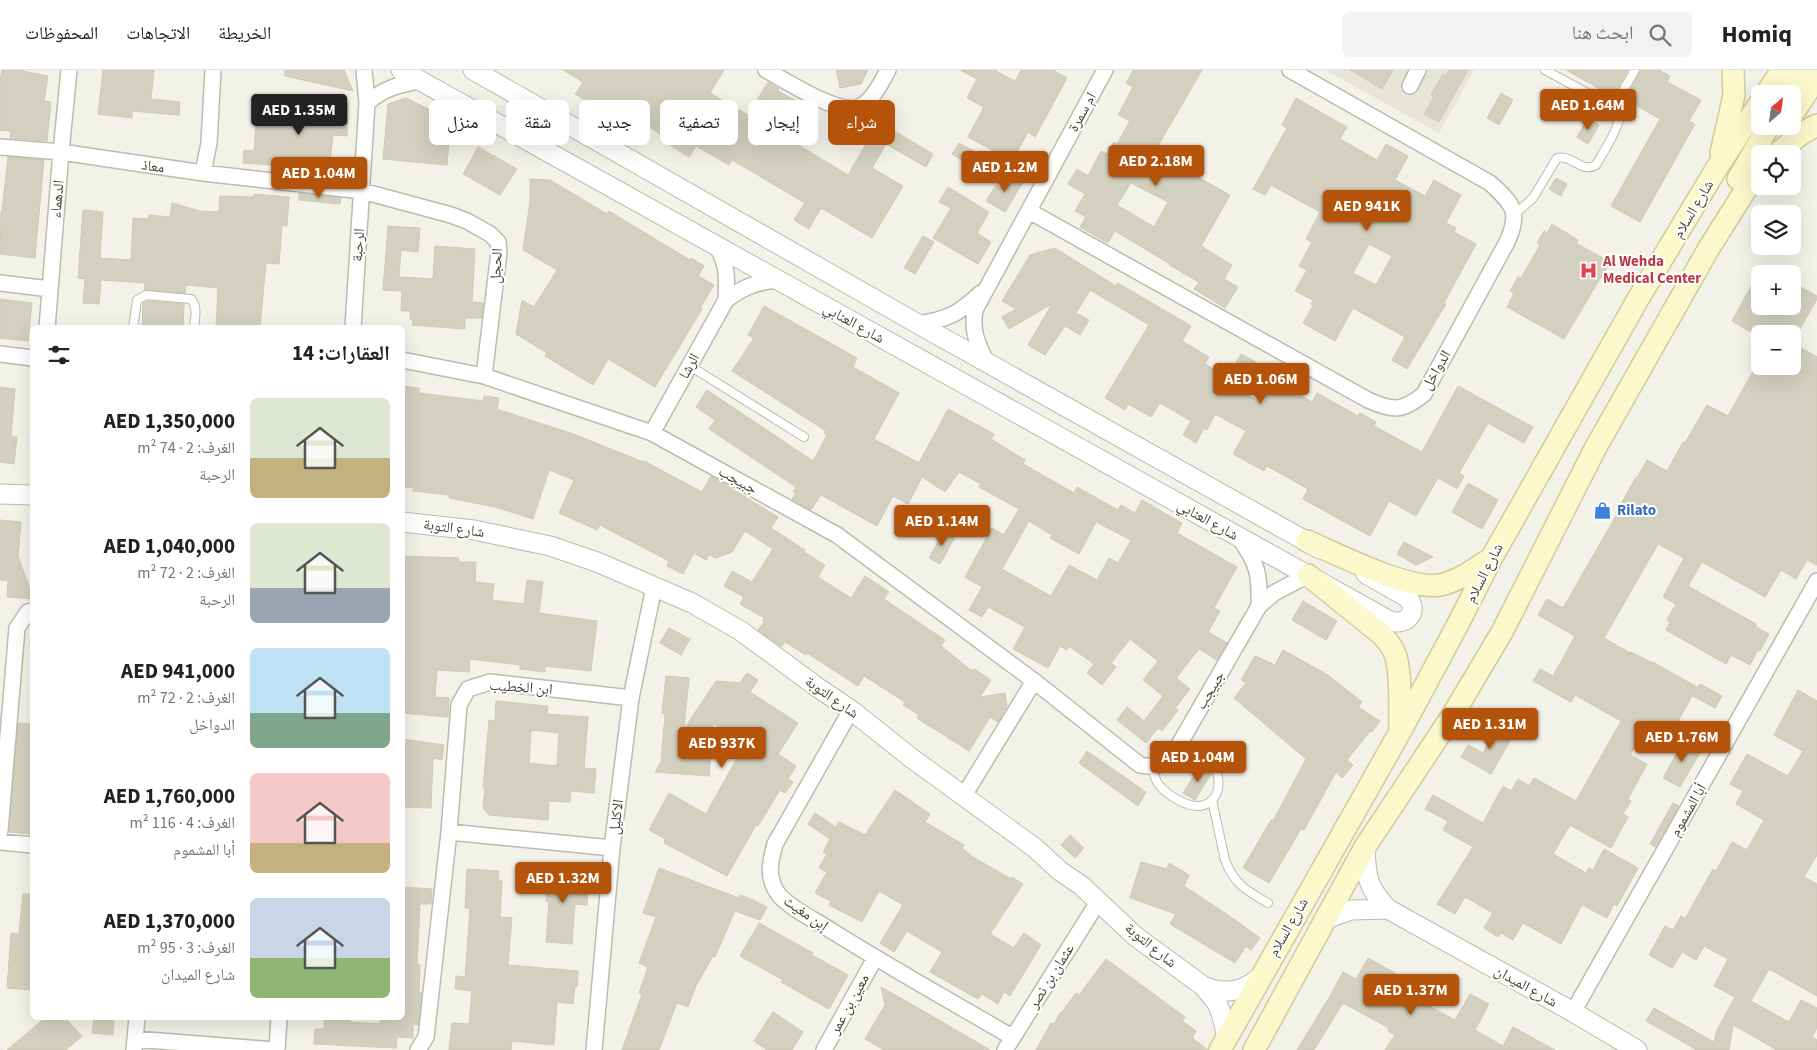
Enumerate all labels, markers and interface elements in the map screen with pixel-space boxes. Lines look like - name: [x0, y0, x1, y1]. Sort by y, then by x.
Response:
- search box: [1342, 12, 1692, 57]
- text: Homiq: [1722, 17, 1792, 52]
- text: ابحث هنا: [1572, 20, 1634, 47]
- text: المحفوظات: [25, 21, 98, 46]
- text: الاتجاهات: [126, 21, 190, 46]
- text: الخريطة: [218, 21, 271, 46]
- icon: search: [1646, 21, 1674, 49]
- north arrow: [1751, 85, 1801, 135]
- map controls: [1751, 85, 1801, 375]
- pin: AED 1.64M: [1531, 88, 1645, 131]
- street label: ام سمرة: [1063, 89, 1102, 136]
- pin: AED 1.35M: [242, 93, 356, 136]
- text: AED 1.64M: [1551, 94, 1625, 116]
- text: AED 1.35M: [262, 99, 336, 121]
- chip: منزل: [429, 100, 496, 145]
- chip: شقة: [506, 100, 569, 145]
- chip: جديد: [579, 100, 650, 145]
- chip: تصفية: [660, 100, 738, 145]
- chip: إيجار: [748, 100, 818, 145]
- chip: شراء: [828, 100, 895, 145]
- pin: AED 2.18M: [1099, 144, 1213, 187]
- button: locate: [1751, 145, 1801, 195]
- pin: AED 1.2M: [953, 150, 1057, 193]
- text: AED 2.18M: [1119, 150, 1193, 172]
- street label: معاذ: [140, 154, 166, 179]
- pin: AED 1.04M: [262, 156, 376, 199]
- text: AED 1.2M: [972, 156, 1038, 178]
- text: AED 1.04M: [282, 162, 356, 184]
- street label: شارع السلام: [1668, 176, 1719, 242]
- street label: الدهماء: [45, 179, 70, 219]
- pin: AED 941K: [1315, 190, 1419, 232]
- text: AED 941K: [1334, 195, 1400, 217]
- button: layers: [1751, 205, 1801, 255]
- street label: الرحبة: [347, 228, 370, 262]
- street label: الحجل: [485, 248, 508, 284]
- place label: Al Wehda Medical Center: [1602, 251, 1701, 289]
- hospital icon: Al Wehda Medical Center: [1579, 260, 1599, 280]
- button: +: [1751, 265, 1801, 315]
- street label: شارع العنابي: [819, 298, 888, 350]
- button: −: [1751, 325, 1801, 375]
- text: العقارات: 14: [292, 338, 390, 368]
- icon: filters: [45, 341, 73, 369]
- street label: الدواخل: [1417, 346, 1456, 394]
- street label: الرشا: [674, 350, 705, 383]
- pin: AED 1.06M: [1204, 362, 1318, 405]
- text: AED 1.06M: [1224, 368, 1298, 390]
- text: AED 1,350,000: [104, 406, 235, 436]
- icon: home: [290, 418, 350, 478]
- text: الغرف: 2 · 74 m²: [137, 437, 235, 459]
- street label: جبيجب: [714, 461, 761, 500]
- text: الرحبة: [199, 464, 235, 486]
- street label: شارع العنابي: [1173, 495, 1242, 547]
- shop icon: Rilato: [1593, 500, 1613, 520]
- place label: Rilato: [1617, 500, 1656, 521]
- pin: AED 1.14M: [885, 504, 999, 547]
- text: AED 1.14M: [905, 510, 979, 532]
- street label: شارع التوبة: [422, 514, 486, 543]
- text: AED 1,040,000: [104, 531, 235, 561]
- street label: شارع السلام: [1460, 540, 1509, 607]
- icon: home: [290, 543, 350, 603]
- text: الغرف: 2 · 72 m²: [137, 562, 235, 584]
- text: الرحبة: [199, 589, 235, 611]
- text: AED 941,000: [121, 656, 235, 686]
- street label: جبيجب: [1191, 667, 1230, 713]
- icon: home: [290, 668, 350, 728]
- street label: شارع التوبة: [800, 671, 863, 724]
- street label: ابن الخطيب: [489, 675, 553, 700]
- text: الغرف: 2 · 72 m²: [137, 687, 235, 709]
- pin: AED 1.31M: [1433, 708, 1547, 750]
- text: AED 1.31M: [1453, 713, 1527, 735]
- text: الدواخل: [189, 714, 235, 736]
- pin: AED 1.76M: [1625, 720, 1739, 763]
- pin: AED 937K: [670, 726, 774, 769]
- text: AED 1.76M: [1645, 726, 1719, 748]
- text: AED 937K: [689, 732, 755, 754]
- pin: AED 1.04M: [1141, 740, 1255, 783]
- text: AED 1.04M: [1161, 746, 1235, 768]
- street label: أبا المشموم: [1665, 780, 1712, 841]
- text: AED 1,760,000: [104, 781, 235, 811]
- icon: home: [290, 793, 350, 853]
- street label: الاكليل: [604, 798, 629, 836]
- text: الغرف: 4 · 116 m²: [129, 812, 235, 834]
- text: أبا المشموم: [173, 839, 235, 861]
- pin: AED 1.32M: [506, 862, 620, 904]
- text: AED 1.32M: [526, 867, 600, 889]
- street label: إبن مغيث: [779, 891, 833, 936]
- street label: شارع السلام: [1263, 894, 1314, 961]
- text: AED 1,370,000: [104, 906, 235, 936]
- icon: home: [290, 918, 350, 978]
- street label: شارع التوبة: [1120, 918, 1181, 973]
- text: الغرف: 3 · 95 m²: [137, 937, 235, 959]
- street label: عثمان بن نصر: [1023, 940, 1080, 1013]
- street label: شارع الميدان: [1490, 960, 1561, 1012]
- text: شارع الميدان: [161, 964, 235, 986]
- street label: معين بن عمر: [824, 970, 875, 1039]
- pin: AED 1.37M: [1354, 974, 1468, 1016]
- text: AED 1.37M: [1374, 979, 1448, 1001]

